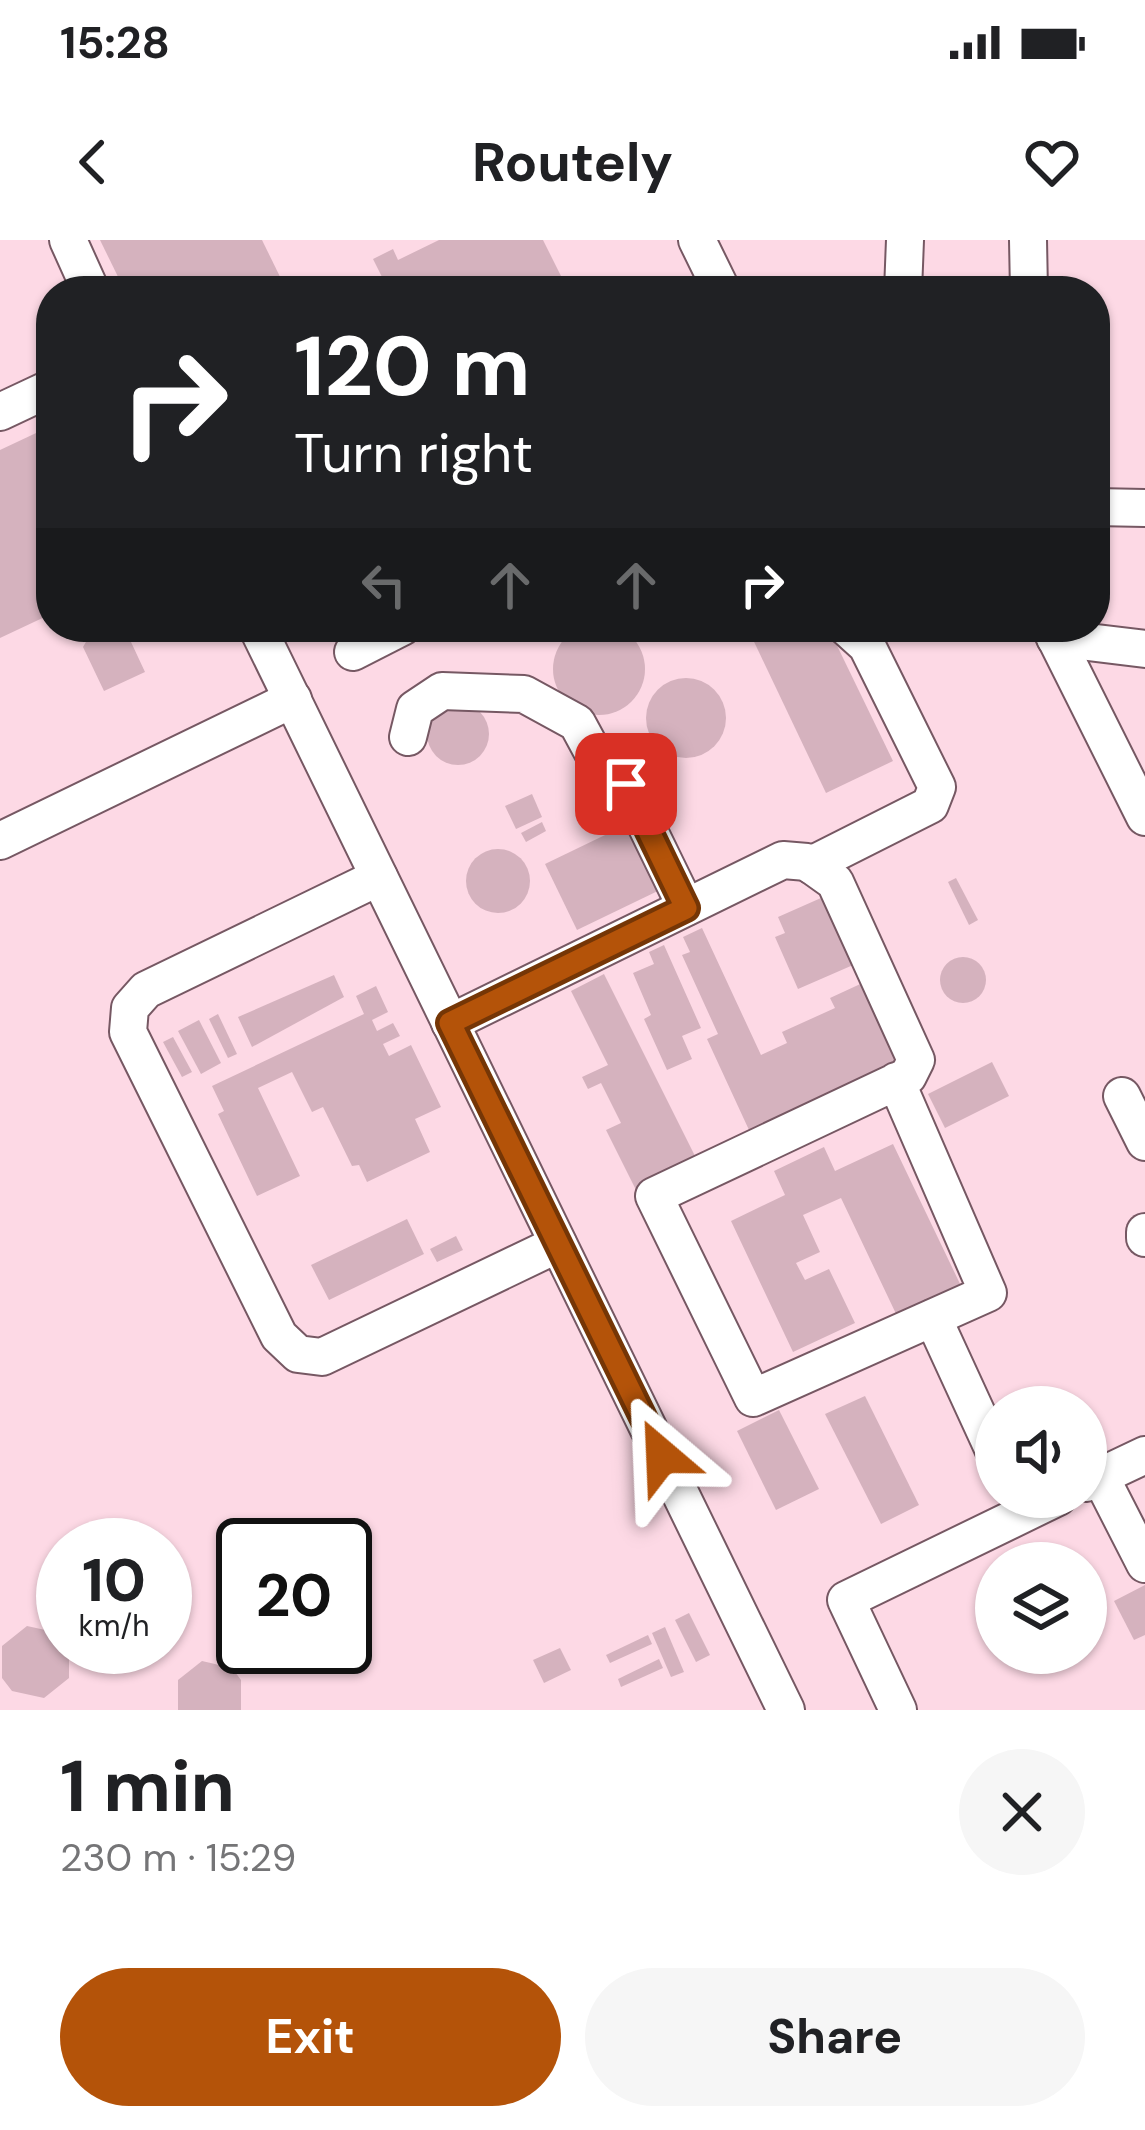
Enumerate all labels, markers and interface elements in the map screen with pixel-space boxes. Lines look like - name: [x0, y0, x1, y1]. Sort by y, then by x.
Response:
- text: 15:28: [60, 13, 170, 72]
- text: Routely: [472, 127, 673, 198]
- icon: back: [60, 129, 126, 195]
- icon: heart: [1019, 129, 1085, 195]
- text: 120 m: [294, 312, 531, 421]
- icon: right: [96, 324, 252, 480]
- text: Turn right: [294, 418, 533, 489]
- icon: left: [351, 552, 417, 618]
- icon: ahead: [477, 552, 543, 618]
- icon: ahead: [603, 552, 669, 618]
- icon: right: [729, 552, 795, 618]
- pin: [575, 733, 677, 835]
- icon: arrive: [593, 751, 659, 817]
- map controls: [975, 1386, 1107, 1674]
- button: sound: [975, 1386, 1107, 1518]
- position arrow: [599, 1393, 725, 1519]
- speed limit sign: 20: [216, 1518, 372, 1674]
- text: 10: [82, 1541, 146, 1620]
- button: layers: [975, 1542, 1107, 1674]
- text: km/h: [79, 1606, 149, 1645]
- text: 1 min: [60, 1740, 235, 1833]
- button: close: [959, 1749, 1085, 1875]
- text: 230 m · 15:29: [60, 1832, 296, 1883]
- button: Exit: [60, 1968, 561, 2106]
- button: Share: [585, 1968, 1085, 2106]

